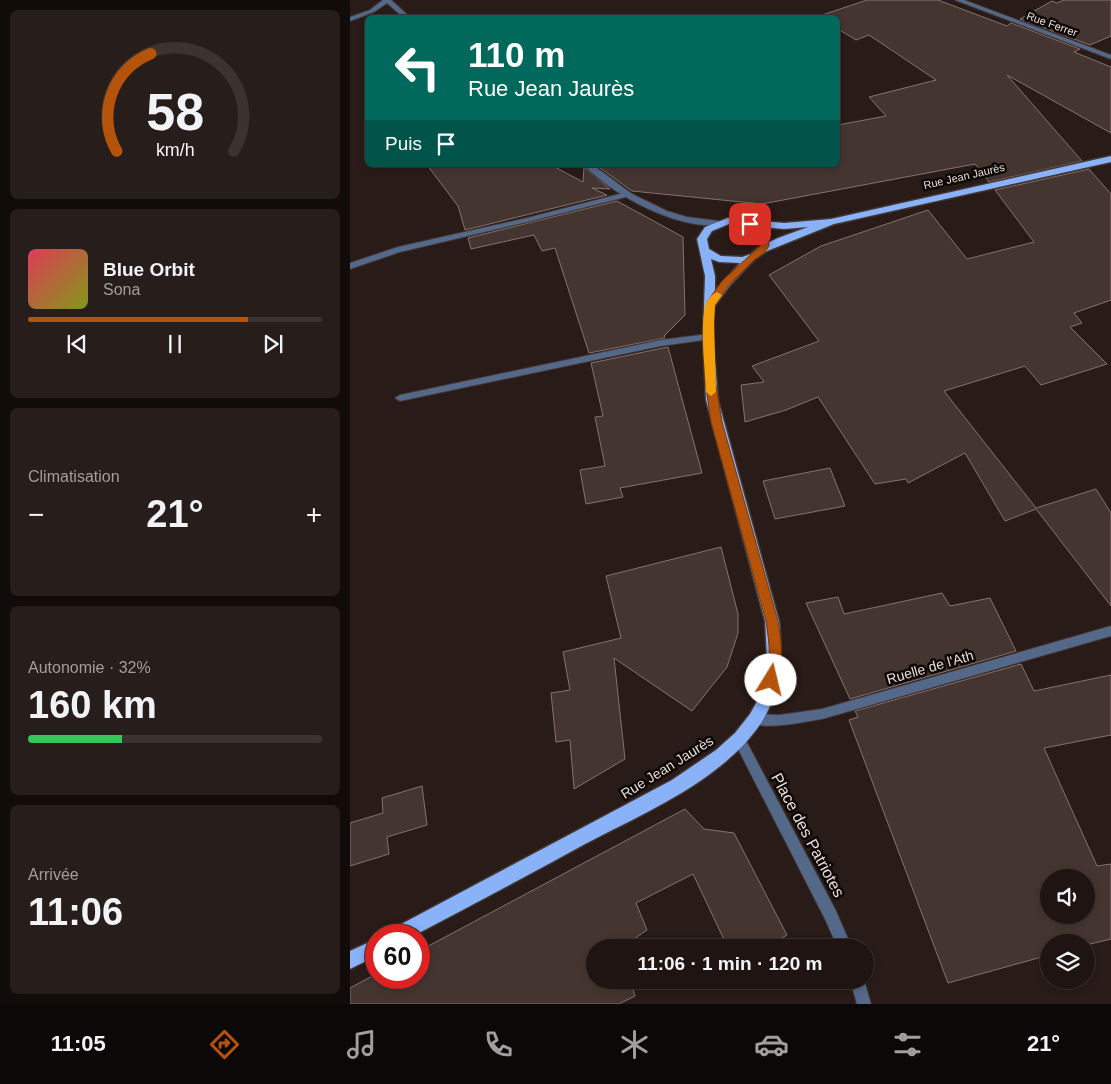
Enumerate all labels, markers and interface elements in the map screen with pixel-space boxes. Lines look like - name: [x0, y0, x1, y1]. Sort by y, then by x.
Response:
- street label: Rue Ferrer: [1025, 9, 1079, 39]
- icon: left: [385, 35, 450, 100]
- text: 110 m: [468, 35, 565, 74]
- text: Rue Jean Jaurès: [468, 76, 634, 101]
- text: 58: [146, 83, 204, 141]
- icon: arrive: [432, 130, 460, 158]
- text: Puis: [385, 133, 422, 154]
- text: km/h: [156, 140, 194, 160]
- street label: Rue Jean Jaurès: [922, 161, 1006, 191]
- pin: [729, 203, 771, 245]
- icon: arrive: [736, 210, 764, 238]
- text: Blue Orbit: [103, 259, 195, 280]
- text: Sona: [103, 281, 140, 298]
- icon: previous: [63, 330, 91, 358]
- icon: pause: [161, 330, 189, 358]
- icon: next: [259, 330, 287, 358]
- text: Climatisation: [28, 468, 120, 485]
- text: 21°: [146, 493, 204, 535]
- text: −: [28, 499, 44, 530]
- text: +: [306, 499, 322, 530]
- street label: Ruelle de l'Ath: [885, 647, 975, 687]
- position arrow: [744, 653, 796, 705]
- text: Autonomie · 32%: [28, 659, 151, 676]
- text: 160 km: [28, 684, 157, 726]
- street label: Rue Jean Jaurès: [618, 732, 716, 802]
- street label: Place des Patriotes: [768, 770, 848, 900]
- text: Arrivée: [28, 866, 79, 883]
- map controls: [1040, 869, 1095, 989]
- button: sound: [1040, 869, 1095, 924]
- text: 11:06: [28, 891, 123, 933]
- speed limit sign: 60: [365, 924, 430, 989]
- button: layers: [1040, 934, 1095, 989]
- text: 11:06 · 1 min · 120 m: [638, 953, 822, 974]
- icon: directions: [207, 1027, 242, 1062]
- icon: music: [344, 1027, 379, 1062]
- icon: phone: [481, 1027, 516, 1062]
- icon: climate: [617, 1027, 652, 1062]
- icon: car: [754, 1027, 789, 1062]
- icon: filters: [890, 1027, 925, 1062]
- text: 11:05: [51, 1031, 106, 1056]
- text: 21°: [1027, 1031, 1060, 1056]

